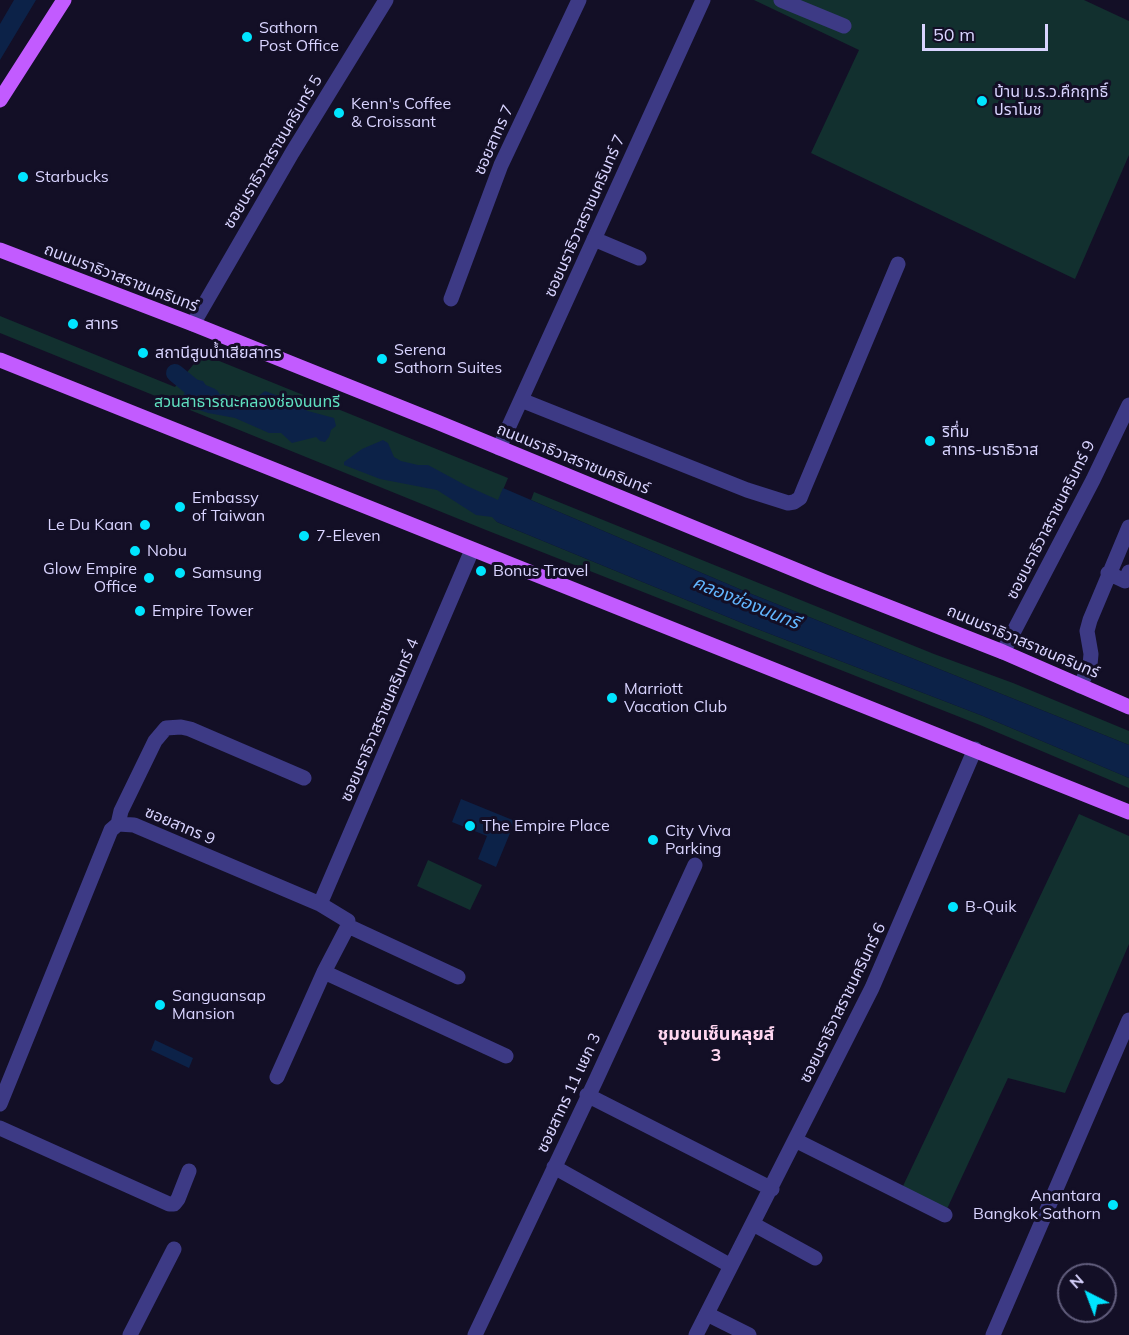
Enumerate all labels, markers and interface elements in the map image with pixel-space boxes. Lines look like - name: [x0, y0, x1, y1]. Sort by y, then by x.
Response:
- scale bar: [925, 12, 1051, 50]
- place label: Sathorn Post Office: [259, 18, 339, 56]
- text: 50 m: [933, 23, 975, 46]
- marker: Sathorn Post Office: [240, 30, 254, 44]
- street label: ซอยนราธิวาสราชนครินทร์ 5: [220, 72, 326, 232]
- place label: บ้าน ม.ร.ว.คึกฤทธิ์ ปราโมช: [994, 82, 1108, 120]
- place label: Kenn's Coffee & Croissant: [351, 94, 451, 132]
- marker: บ้าน ม.ร.ว.คึกฤทธิ์ ปราโมช: [975, 94, 989, 108]
- street label: ซอยสาทร 7: [470, 102, 518, 178]
- marker: Kenn's Coffee & Croissant: [332, 106, 346, 120]
- street label: ซอยนราธิวาสราชนครินทร์ 7: [541, 132, 629, 300]
- place label: Starbucks: [35, 167, 109, 187]
- marker: Starbucks: [16, 170, 30, 184]
- street label: ถนนนราธิวาสราชนครินทร์: [41, 240, 201, 316]
- place label: สาทร: [85, 314, 118, 334]
- marker: สาทร: [66, 317, 80, 331]
- place label: Serena Sathorn Suites: [394, 340, 502, 378]
- place label: สถานีสูบน้ำเสียสาทร: [155, 343, 282, 363]
- marker: สถานีสูบน้ำเสียสาทร: [136, 346, 150, 360]
- marker: Serena Sathorn Suites: [375, 352, 389, 366]
- park label: สวนสาธารณะคลองช่องนนทรี: [154, 392, 340, 412]
- street label: ถนนนราธิวาสราชนครินทร์: [494, 419, 652, 499]
- place label: ริทึ่ม สาทร-นราธิวาส: [942, 422, 1038, 460]
- marker: ริทึ่ม สาทร-นราธิวาส: [923, 434, 937, 448]
- street label: ซอยนราธิวาสราชนครินทร์ 9: [1003, 437, 1099, 603]
- place label: Embassy of Taiwan: [192, 488, 265, 526]
- marker: Embassy of Taiwan: [173, 500, 187, 514]
- place label: Le Du Kaan: [47, 515, 133, 535]
- marker: Le Du Kaan: [138, 518, 152, 532]
- place label: 7-Eleven: [316, 526, 381, 546]
- marker: 7-Eleven: [297, 529, 311, 543]
- place label: Nobu: [147, 541, 187, 561]
- marker: Nobu: [128, 544, 142, 558]
- place label: Glow Empire Office: [43, 559, 137, 597]
- place label: Bonus Travel: [493, 561, 588, 581]
- place label: Samsung: [192, 563, 262, 583]
- marker: Bonus Travel: [474, 564, 488, 578]
- marker: Samsung: [173, 566, 187, 580]
- marker: Glow Empire Office: [142, 571, 156, 585]
- water label: คลองช่องนนทรี: [690, 572, 802, 634]
- place label: Empire Tower: [152, 601, 253, 621]
- street label: ถนนนราธิวาสราชนครินทร์: [944, 601, 1102, 683]
- marker: Empire Tower: [133, 604, 147, 618]
- street label: ซอยนราธิวาสราชนครินทร์ 4: [337, 635, 423, 805]
- place label: Marriott Vacation Club: [624, 679, 727, 717]
- marker: Marriott Vacation Club: [605, 691, 619, 705]
- street label: ซอยสาทร 9: [142, 803, 218, 849]
- place label: The Empire Place: [482, 816, 610, 836]
- marker: The Empire Place: [463, 819, 477, 833]
- place label: City Viva Parking: [665, 821, 731, 859]
- marker: City Viva Parking: [646, 833, 660, 847]
- place label: B-Quik: [965, 897, 1016, 917]
- marker: B-Quik: [946, 900, 960, 914]
- street label: ซอยนราธิวาสราชนครินทร์ 6: [796, 920, 890, 1086]
- place label: Sanguansap Mansion: [172, 986, 266, 1024]
- marker: Sanguansap Mansion: [153, 998, 167, 1012]
- district label: ชุมชนเซ็นหลุยส์ 3: [658, 1024, 774, 1066]
- street label: ซอยสาทร 11 แยก 3: [533, 1030, 605, 1156]
- place label: Anantara Bangkok Sathorn: [973, 1186, 1101, 1224]
- marker: Anantara Bangkok Sathorn: [1106, 1198, 1120, 1212]
- north arrow: [1057, 1263, 1117, 1323]
- text: N: [1065, 1270, 1087, 1293]

